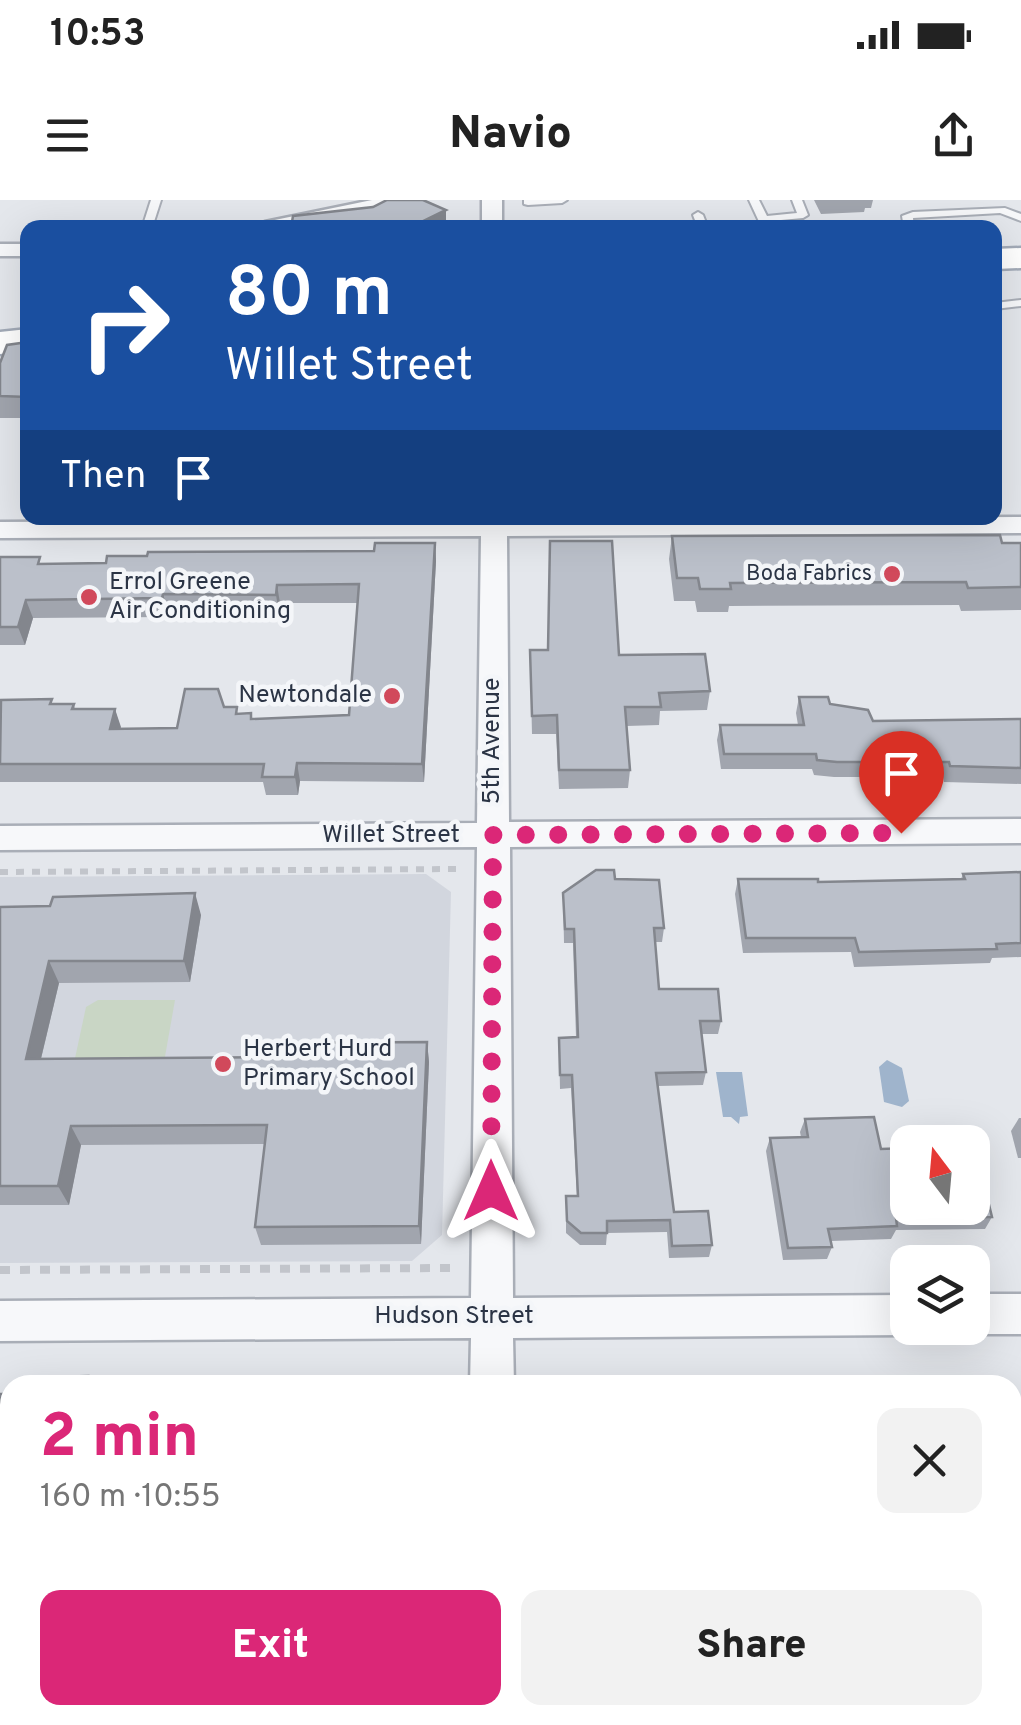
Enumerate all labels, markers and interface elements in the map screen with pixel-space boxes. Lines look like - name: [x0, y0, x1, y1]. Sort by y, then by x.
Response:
- text: 10:53: [50, 11, 145, 60]
- text: Navio: [449, 107, 572, 164]
- icon: menu: [40, 108, 95, 163]
- icon: share: [926, 108, 981, 163]
- text: 80 m: [225, 252, 393, 341]
- icon: right: [60, 260, 190, 390]
- text: Willet Street: [225, 339, 473, 396]
- icon: arrive: [166, 450, 221, 505]
- text: Then: [60, 453, 146, 502]
- place label: Boda Fabrics: [746, 561, 872, 588]
- marker: Boda Fabrics: [881, 563, 903, 585]
- place label: Errol Greene Air Conditioning: [109, 567, 291, 628]
- marker: Errol Greene Air Conditioning: [78, 586, 100, 608]
- street label: 5th Avenue: [477, 677, 509, 805]
- place label: Newtondale: [238, 680, 372, 712]
- marker: Newtondale: [381, 685, 403, 707]
- pin: [859, 731, 944, 834]
- icon: arrive: [874, 746, 929, 801]
- street label: Willet Street: [322, 820, 460, 852]
- place label: Herbert Hurd Primary School: [243, 1034, 415, 1095]
- marker: Herbert Hurd Primary School: [212, 1053, 234, 1075]
- north arrow: [890, 1125, 990, 1225]
- map controls: [890, 1125, 990, 1345]
- position arrow: [439, 1139, 543, 1243]
- button: layers: [890, 1245, 990, 1345]
- street label: Hudson Street: [374, 1301, 534, 1333]
- text: 2 min: [40, 1402, 199, 1478]
- button: close: [877, 1408, 982, 1513]
- text: 160 m · 10:55: [40, 1478, 221, 1518]
- button: Exit: [40, 1590, 501, 1705]
- button: Share: [521, 1590, 982, 1705]

